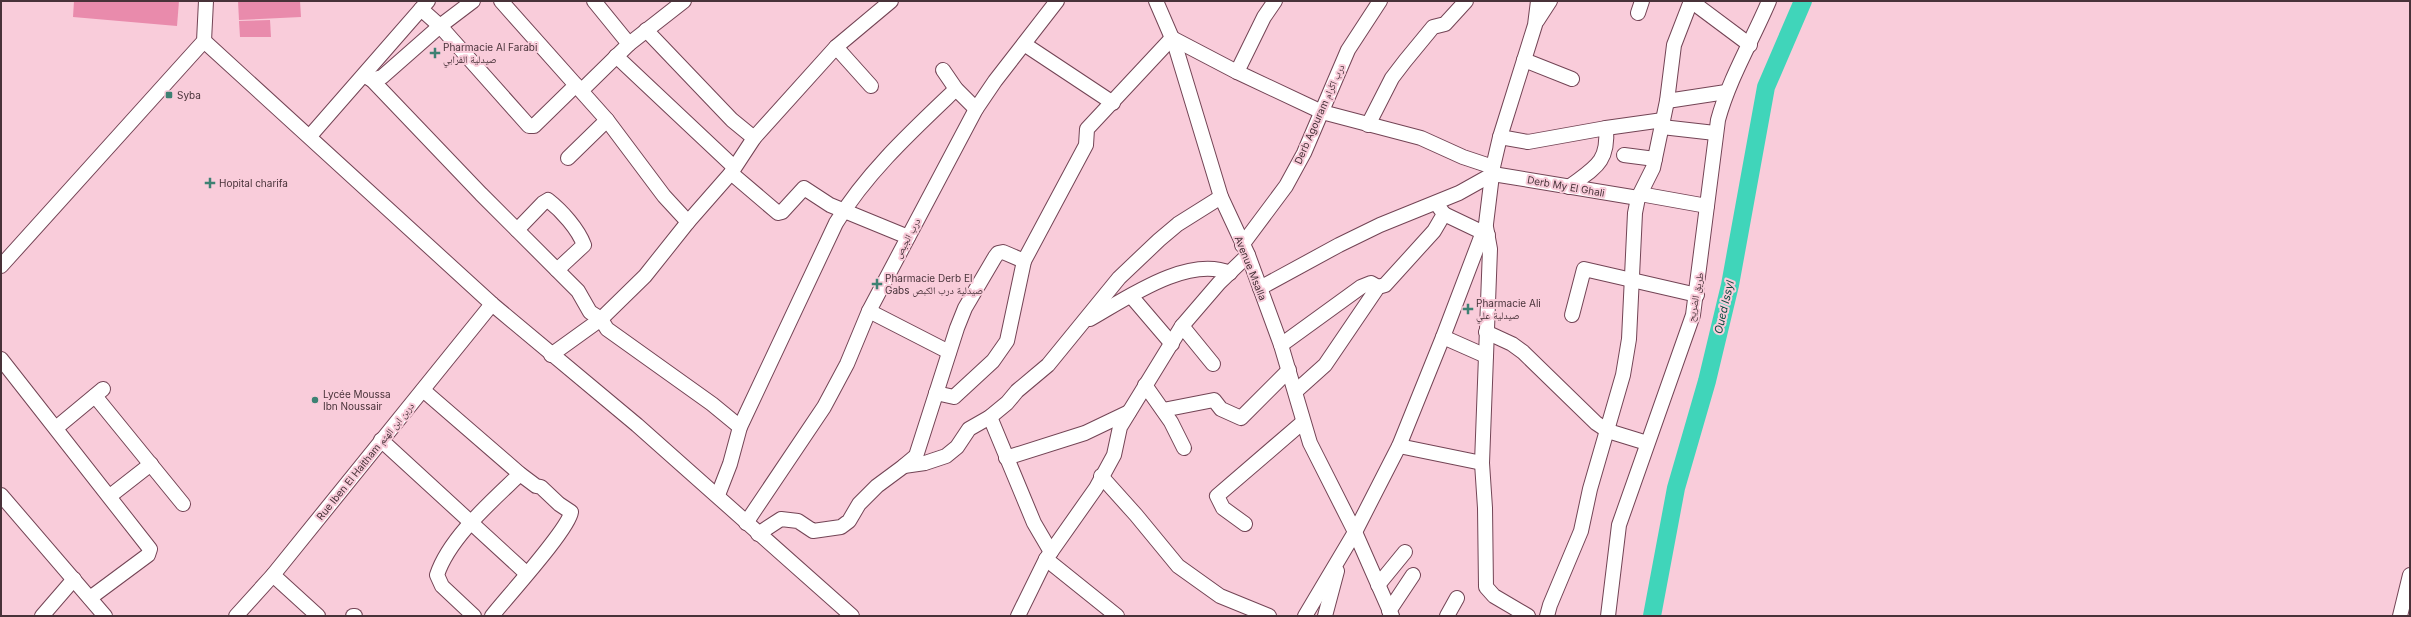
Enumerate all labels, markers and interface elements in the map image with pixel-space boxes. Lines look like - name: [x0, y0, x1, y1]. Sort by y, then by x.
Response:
- place label: Pharmacie Al Farabi صيدلية الفرابي: [443, 41, 537, 68]
- marker: Pharmacie Al Farabi صيدلية الفرابي: [430, 48, 440, 58]
- street label: Derb Agouram درب اڭرام: [1292, 62, 1348, 167]
- place label: Syba: [177, 89, 201, 101]
- marker: Syba: [164, 90, 174, 100]
- street label: Derb My El Ghali: [1526, 173, 1606, 199]
- marker: Hopital charifa: [204, 177, 216, 189]
- place label: Hopital charifa: [219, 177, 288, 189]
- street label: درب الجبص: [891, 216, 923, 261]
- street label: Avenue Msalla: [1233, 234, 1269, 302]
- street label: طريق الضريح: [1684, 271, 1707, 323]
- place label: Pharmacie Derb El Gabs صيدلية درب الكبص: [885, 272, 983, 297]
- marker: Pharmacie Derb El Gabs صيدلية درب الكبص: [872, 279, 882, 289]
- water label: Oued Issyl: [1711, 279, 1737, 335]
- place label: Pharmacie Ali صيدلية علي: [1476, 297, 1541, 324]
- marker: Pharmacie Ali صيدلية علي: [1463, 304, 1473, 314]
- place label: Lycée Moussa Ibn Noussair: [323, 388, 391, 412]
- marker: Lycée Moussa Ibn Noussair: [310, 395, 320, 405]
- street label: Rue Iben El Haitham دربن ابن الهثم: [314, 400, 418, 523]

